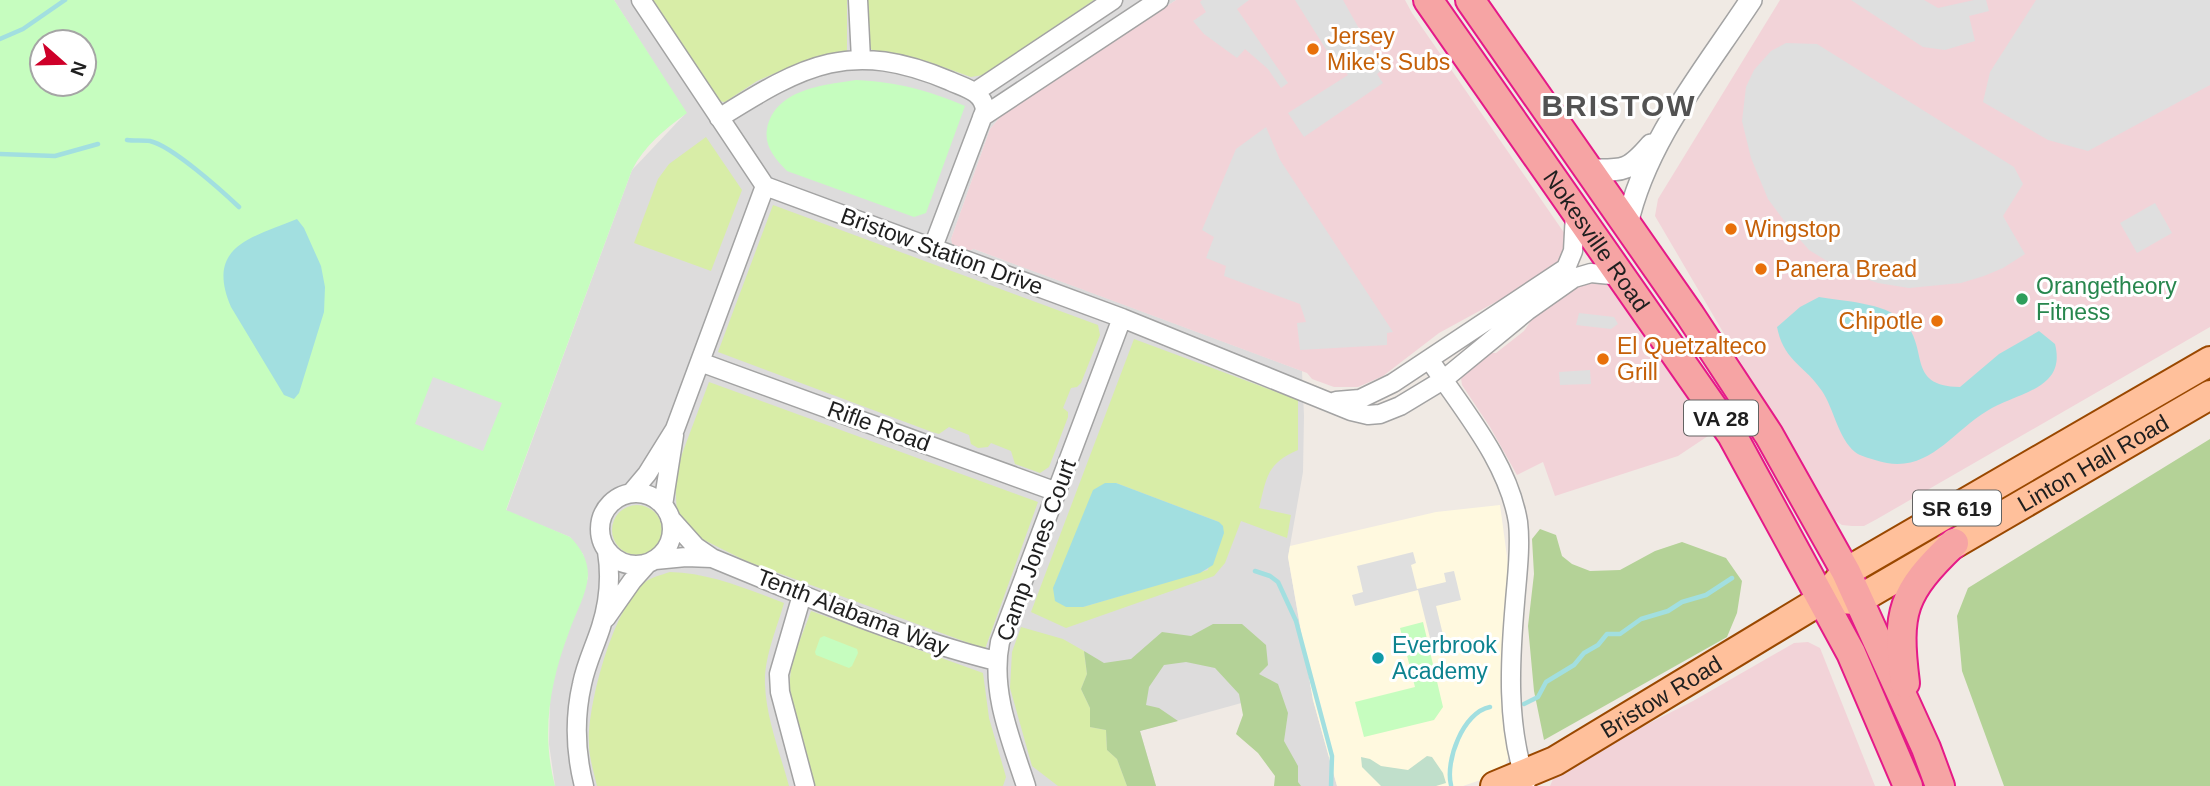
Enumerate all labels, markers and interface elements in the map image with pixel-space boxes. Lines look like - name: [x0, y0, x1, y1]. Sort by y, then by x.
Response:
- place label: Jersey Mike's Subs: [1327, 23, 1450, 75]
- north arrow: [28, 28, 98, 98]
- marker: Jersey Mike's Subs: [1305, 41, 1321, 57]
- text: N: [66, 59, 91, 79]
- district label: BRISTOW: [1541, 89, 1697, 122]
- street label: Nokesville Road: [1538, 165, 1655, 317]
- street label: Bristow Station Drive: [837, 202, 1047, 300]
- place label: Wingstop: [1745, 216, 1841, 242]
- marker: Wingstop: [1723, 221, 1739, 237]
- place label: Panera Bread: [1775, 256, 1917, 282]
- marker: Panera Bread: [1753, 261, 1769, 277]
- place label: Orangetheory Fitness: [2036, 273, 2177, 325]
- marker: Orangetheory Fitness: [2014, 291, 2030, 307]
- place label: Chipotle: [1839, 308, 1923, 334]
- marker: Chipotle: [1929, 313, 1945, 329]
- place label: El Quetzalteco Grill: [1617, 333, 1767, 385]
- marker: El Quetzalteco Grill: [1595, 351, 1611, 367]
- street label: Rifle Road: [824, 395, 934, 457]
- road number: VA 28: [1684, 400, 1758, 436]
- street label: Linton Hall Road: [2013, 409, 2173, 517]
- street label: Camp Jones Court: [991, 455, 1081, 645]
- road number: SR 619: [1913, 490, 2001, 526]
- street label: Tenth Alabama Way: [753, 563, 953, 661]
- place label: Everbrook Academy: [1392, 632, 1497, 684]
- marker: Everbrook Academy: [1370, 650, 1386, 666]
- street label: Bristow Road: [1596, 650, 1726, 743]

